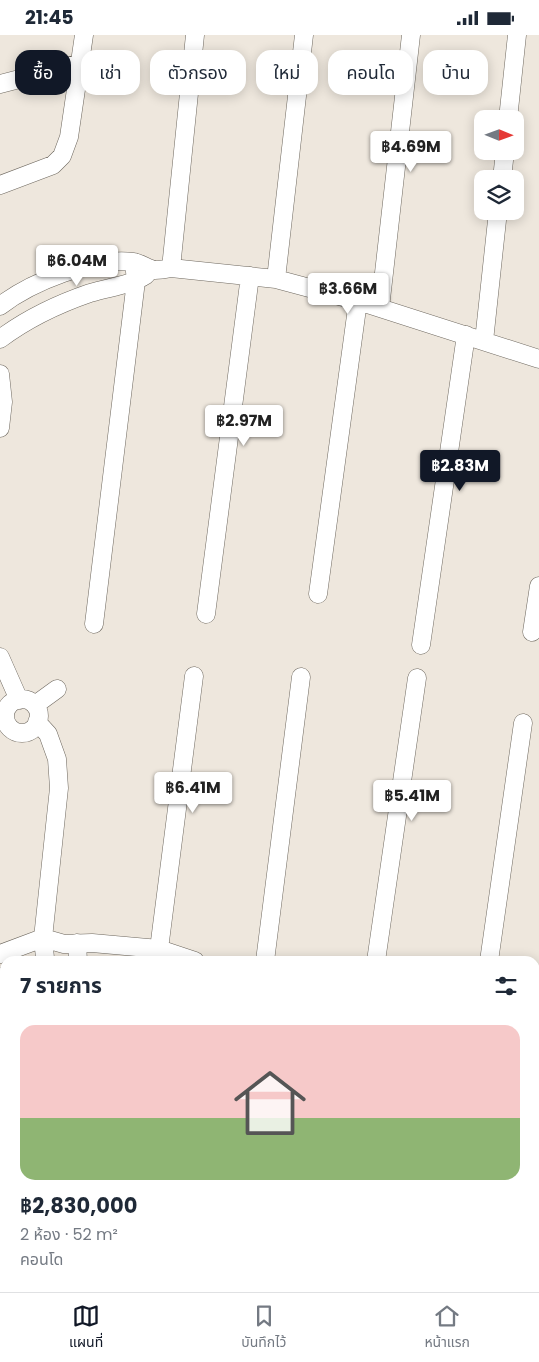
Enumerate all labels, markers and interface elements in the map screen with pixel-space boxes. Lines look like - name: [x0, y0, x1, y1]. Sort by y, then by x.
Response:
- text: 21:45: [25, 4, 74, 31]
- chip: ซื้อ: [15, 50, 71, 95]
- chip: เช่า: [81, 50, 140, 95]
- chip: ตัวกรอง: [150, 50, 246, 95]
- chip: ใหม่: [256, 50, 318, 95]
- chip: คอนโด: [328, 50, 413, 95]
- chip: บ้าน: [423, 50, 488, 95]
- north arrow: [474, 110, 524, 160]
- map controls: [474, 110, 524, 220]
- pin: ฿4.69M: [370, 131, 452, 173]
- text: ฿4.69M: [381, 135, 441, 158]
- button: layers: [474, 170, 524, 220]
- pin: ฿6.04M: [36, 245, 118, 287]
- text: ฿6.04M: [47, 249, 107, 272]
- pin: ฿3.66M: [307, 273, 389, 315]
- text: ฿3.66M: [319, 277, 377, 300]
- pin: ฿2.97M: [203, 405, 285, 447]
- text: ฿2.97M: [216, 409, 272, 432]
- pin: ฿2.83M: [419, 449, 501, 492]
- text: ฿2.83M: [431, 454, 489, 477]
- pin: ฿6.41M: [152, 771, 234, 814]
- text: ฿6.41M: [165, 776, 221, 799]
- pin: ฿5.41M: [371, 779, 453, 822]
- text: ฿5.41M: [384, 784, 440, 807]
- text: 7 รายการ: [20, 971, 102, 1000]
- icon: filters: [492, 972, 520, 1000]
- icon: home: [225, 1058, 315, 1148]
- text: ฿2,830,000: [20, 1191, 137, 1220]
- text: 2 ห้อง · 52 m²: [20, 1223, 118, 1246]
- text: คอนโด: [20, 1248, 63, 1271]
- tab: แผนที่: [69, 1302, 103, 1353]
- tab: บันทึกไว้: [241, 1302, 286, 1353]
- tab: หน้าแรก: [424, 1302, 470, 1353]

